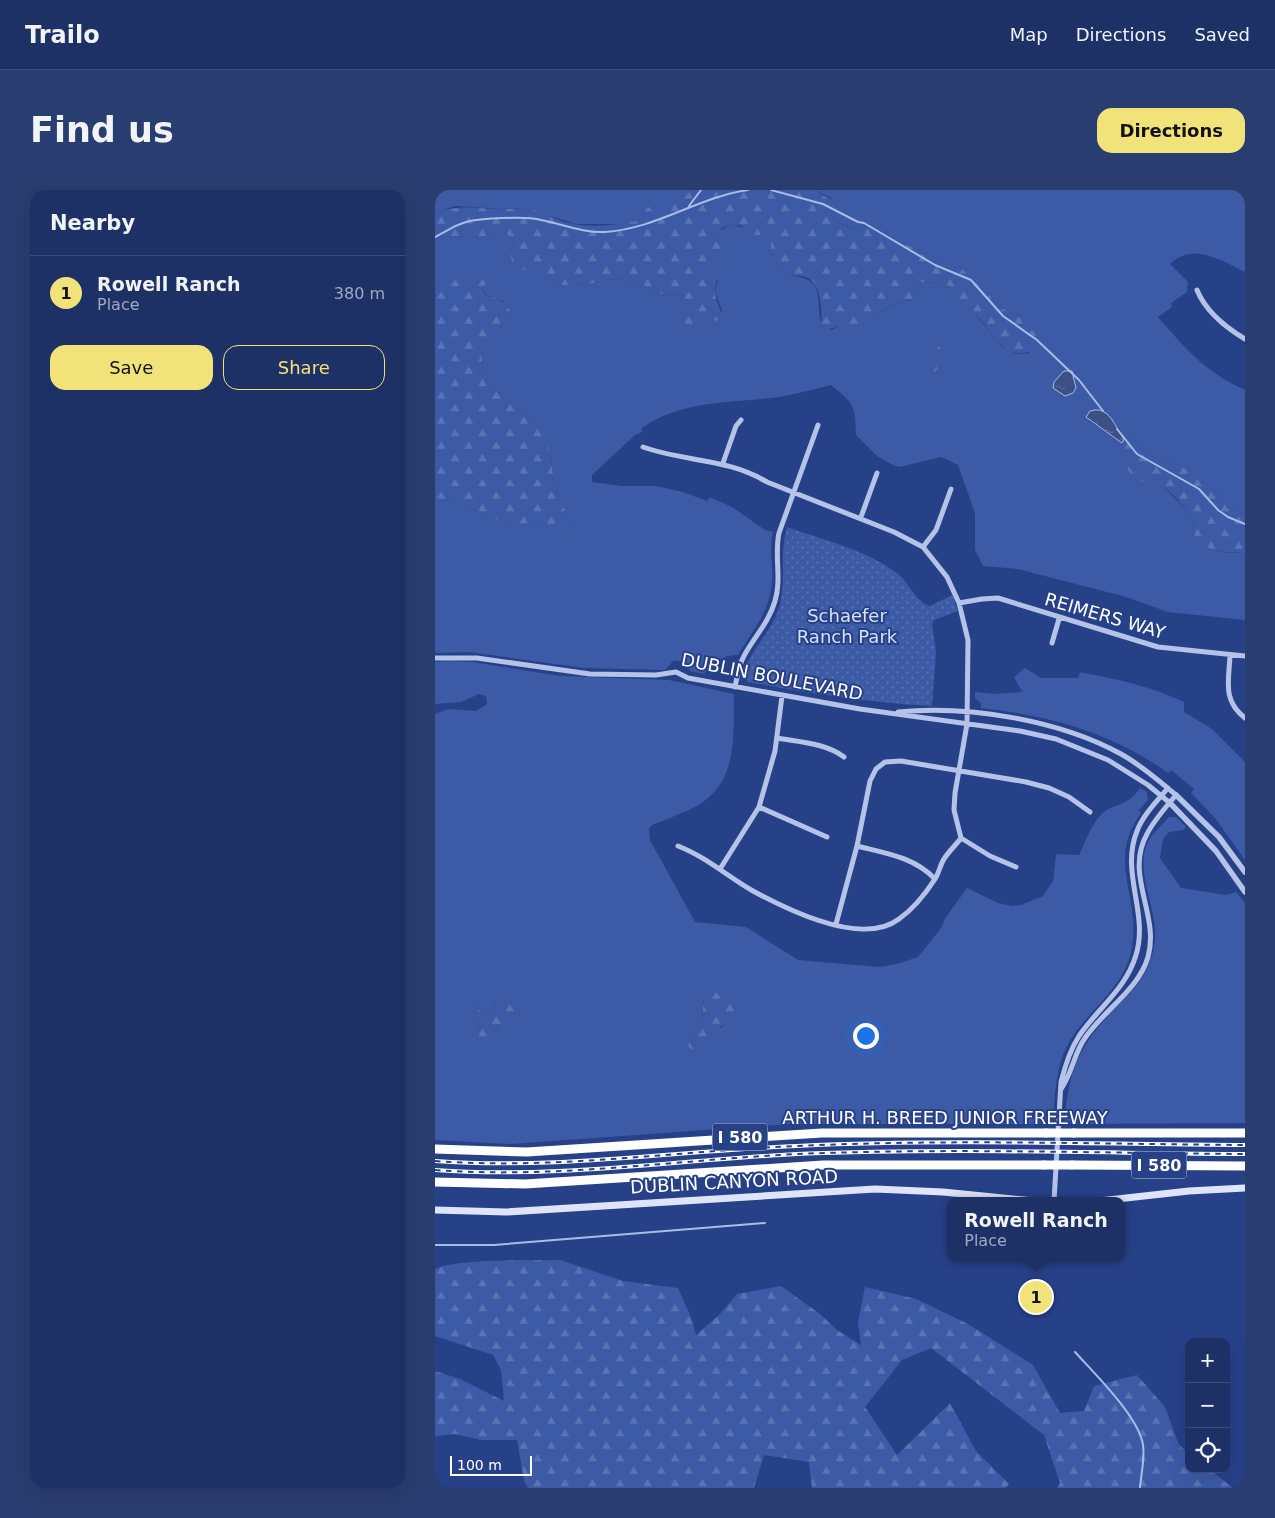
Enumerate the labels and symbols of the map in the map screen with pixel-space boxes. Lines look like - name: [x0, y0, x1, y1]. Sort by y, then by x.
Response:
- street label: REIMERS WAY: [1042, 588, 1169, 643]
- park label: Schaefer Ranch Park: [797, 605, 898, 647]
- street label: DUBLIN BOULEVARD: [680, 649, 865, 704]
- your location: [853, 1023, 879, 1049]
- street label: ARTHUR H. BREED JUNIOR FREEWAY: [782, 1107, 1109, 1128]
- road number: I 580: [713, 1124, 767, 1150]
- road number: I 580: [1131, 1152, 1187, 1178]
- street label: DUBLIN CANYON ROAD: [629, 1166, 838, 1197]
- pin: 1: [1020, 1278, 1052, 1316]
- scale bar: [450, 1453, 533, 1476]

